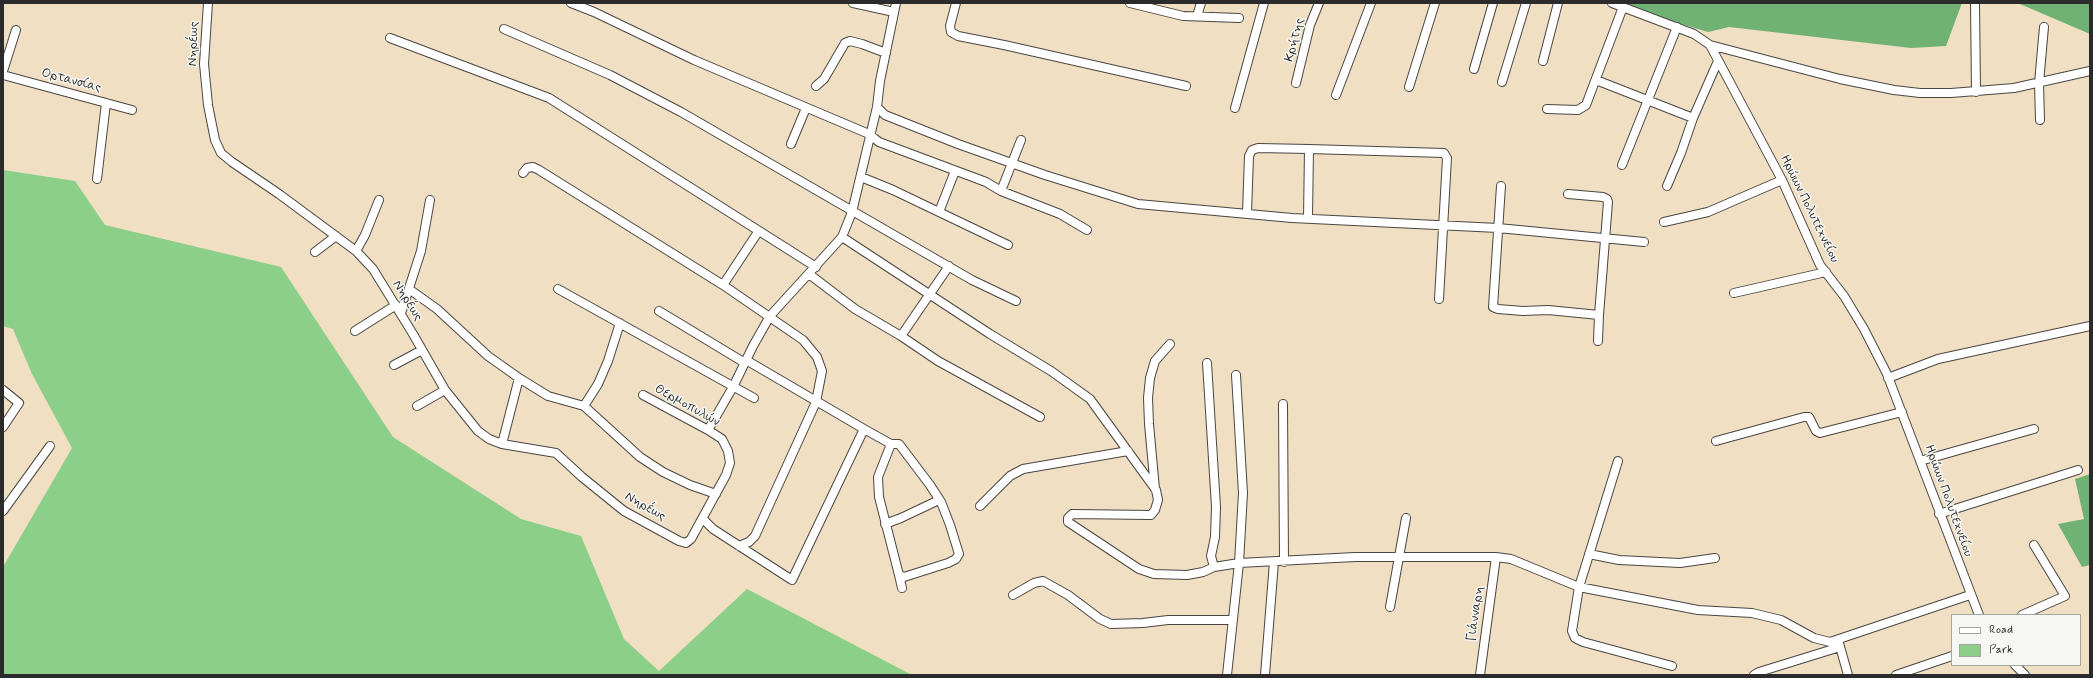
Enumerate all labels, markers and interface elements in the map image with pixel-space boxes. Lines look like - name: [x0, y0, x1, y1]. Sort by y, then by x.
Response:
- street label: Κρήτης: [1282, 16, 1308, 64]
- street label: Νηρέως: [185, 21, 203, 67]
- street label: Ορτανσίας: [39, 66, 103, 96]
- street label: Ηρώων Πολυτεχνείου: [1776, 153, 1842, 265]
- street label: Νηρέως: [389, 278, 425, 324]
- street label: Θερμοπυλών: [652, 382, 722, 430]
- street label: Ηρώων Πολυτεχνείου: [1921, 443, 1975, 559]
- street label: Νηρέως: [622, 489, 668, 525]
- street label: Γιάνναρη: [1464, 585, 1488, 643]
- legend: [1951, 614, 2081, 666]
- text: Road: [1989, 622, 2013, 638]
- text: Park: [1989, 642, 2013, 658]

